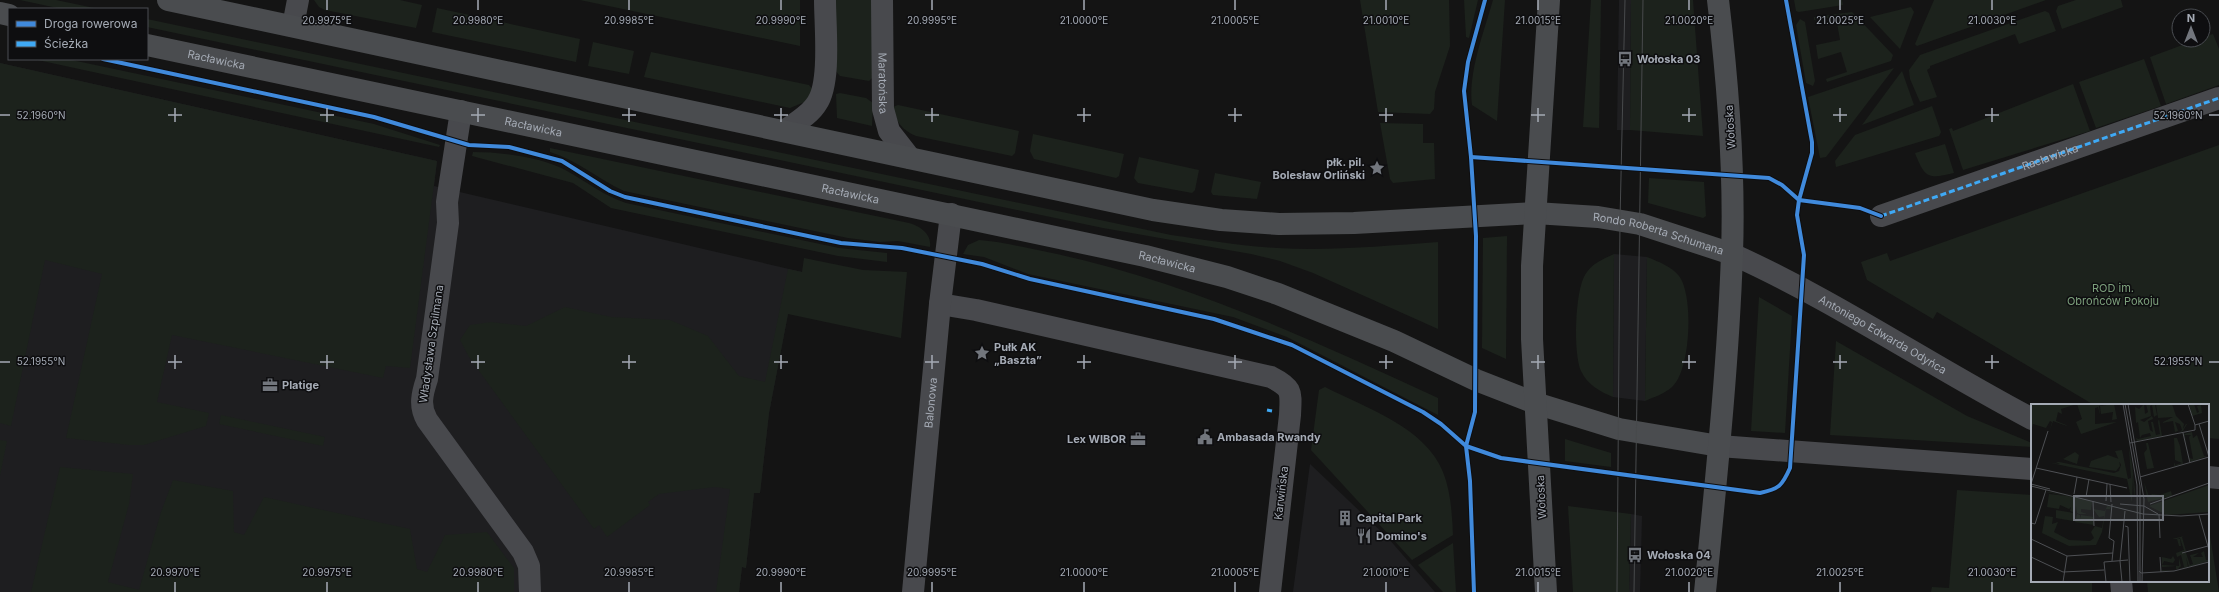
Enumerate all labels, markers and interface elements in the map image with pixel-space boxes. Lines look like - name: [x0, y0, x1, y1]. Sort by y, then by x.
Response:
- legend: [8, 8, 148, 60]
- north arrow: [2171, 8, 2211, 48]
- text: N: [2187, 11, 2195, 25]
- text: 20.9975°E: [302, 14, 352, 26]
- text: 20.9980°E: [453, 14, 503, 26]
- text: 20.9985°E: [604, 14, 654, 26]
- text: 20.9990°E: [756, 14, 806, 26]
- text: 20.9995°E: [907, 14, 957, 26]
- text: 21.0000°E: [1060, 14, 1108, 26]
- text: 21.0005°E: [1211, 14, 1259, 26]
- text: 21.0010°E: [1363, 14, 1409, 26]
- text: 21.0015°E: [1515, 14, 1561, 26]
- text: 21.0020°E: [1665, 14, 1713, 26]
- text: 21.0025°E: [1816, 14, 1864, 26]
- text: 21.0030°E: [1968, 14, 2016, 26]
- text: Droga rowerowa: [44, 16, 137, 31]
- text: Ścieżka: [44, 36, 88, 51]
- street label: Racławicka: [186, 47, 247, 73]
- bus stop icon: Wołoska 03: [1616, 50, 1634, 68]
- street label: Maratońska: [875, 52, 891, 115]
- place label: Wołoska 03: [1637, 52, 1700, 66]
- street label: Wołoska: [1721, 104, 1739, 150]
- text: 52.1960°N: [16, 109, 66, 121]
- text: 52.1960°N: [2153, 109, 2203, 121]
- street label: Racławicka: [503, 114, 564, 140]
- street label: Racławicka: [2020, 141, 2080, 173]
- place label: płk. pil. Bolesław Orliński: [1272, 155, 1365, 182]
- place icon: płk. pil. Bolesław Orliński: [1368, 159, 1386, 177]
- street label: Racławicka: [820, 181, 881, 207]
- street label: Rondo Roberta Schumana: [1592, 210, 1726, 258]
- street label: Racławicka: [1137, 248, 1197, 276]
- park label: ROD im. Obrońców Pokoju: [2067, 281, 2159, 308]
- street label: Władysława Szpilmana: [416, 284, 446, 404]
- street label: Antoniego Edwarda Odyńca: [1816, 292, 1949, 377]
- place label: Pułk AK „Baszta”: [994, 340, 1042, 367]
- place icon: Pułk AK „Baszta”: [973, 344, 991, 362]
- text: 52.1955°N: [17, 355, 65, 367]
- text: 52.1955°N: [2154, 355, 2202, 367]
- office icon: Platige: [261, 376, 279, 394]
- street label: Balonowa: [921, 377, 940, 429]
- place label: Platige: [282, 378, 319, 392]
- inset map: [2031, 404, 2209, 582]
- public building icon: Ambasada Rwandy: [1196, 428, 1214, 446]
- office icon: Lex WIBOR: [1129, 430, 1147, 448]
- place label: Ambasada Rwandy: [1217, 430, 1321, 444]
- place label: Lex WIBOR: [1067, 432, 1126, 446]
- street label: Karwińska: [1271, 465, 1291, 521]
- street label: Wołoska: [1533, 475, 1549, 519]
- building icon: Capital Park: [1336, 509, 1354, 527]
- place label: Capital Park: [1357, 511, 1423, 525]
- restaurant icon: Domino's: [1355, 527, 1373, 545]
- place label: Domino's: [1376, 529, 1427, 543]
- bus stop icon: Wołoska 04: [1626, 546, 1644, 564]
- place label: Wołoska 04: [1647, 548, 1711, 562]
- text: 20.9970°E: [150, 566, 200, 578]
- text: 20.9975°E: [302, 566, 352, 578]
- text: 20.9980°E: [453, 566, 503, 578]
- text: 20.9985°E: [604, 566, 654, 578]
- text: 20.9990°E: [756, 566, 806, 578]
- text: 20.9995°E: [907, 566, 957, 578]
- text: 21.0000°E: [1060, 566, 1108, 578]
- text: 21.0005°E: [1211, 566, 1259, 578]
- text: 21.0010°E: [1363, 566, 1409, 578]
- text: 21.0015°E: [1515, 566, 1561, 578]
- text: 21.0020°E: [1665, 566, 1713, 578]
- text: 21.0025°E: [1816, 566, 1864, 578]
- text: 21.0030°E: [1968, 566, 2016, 578]

